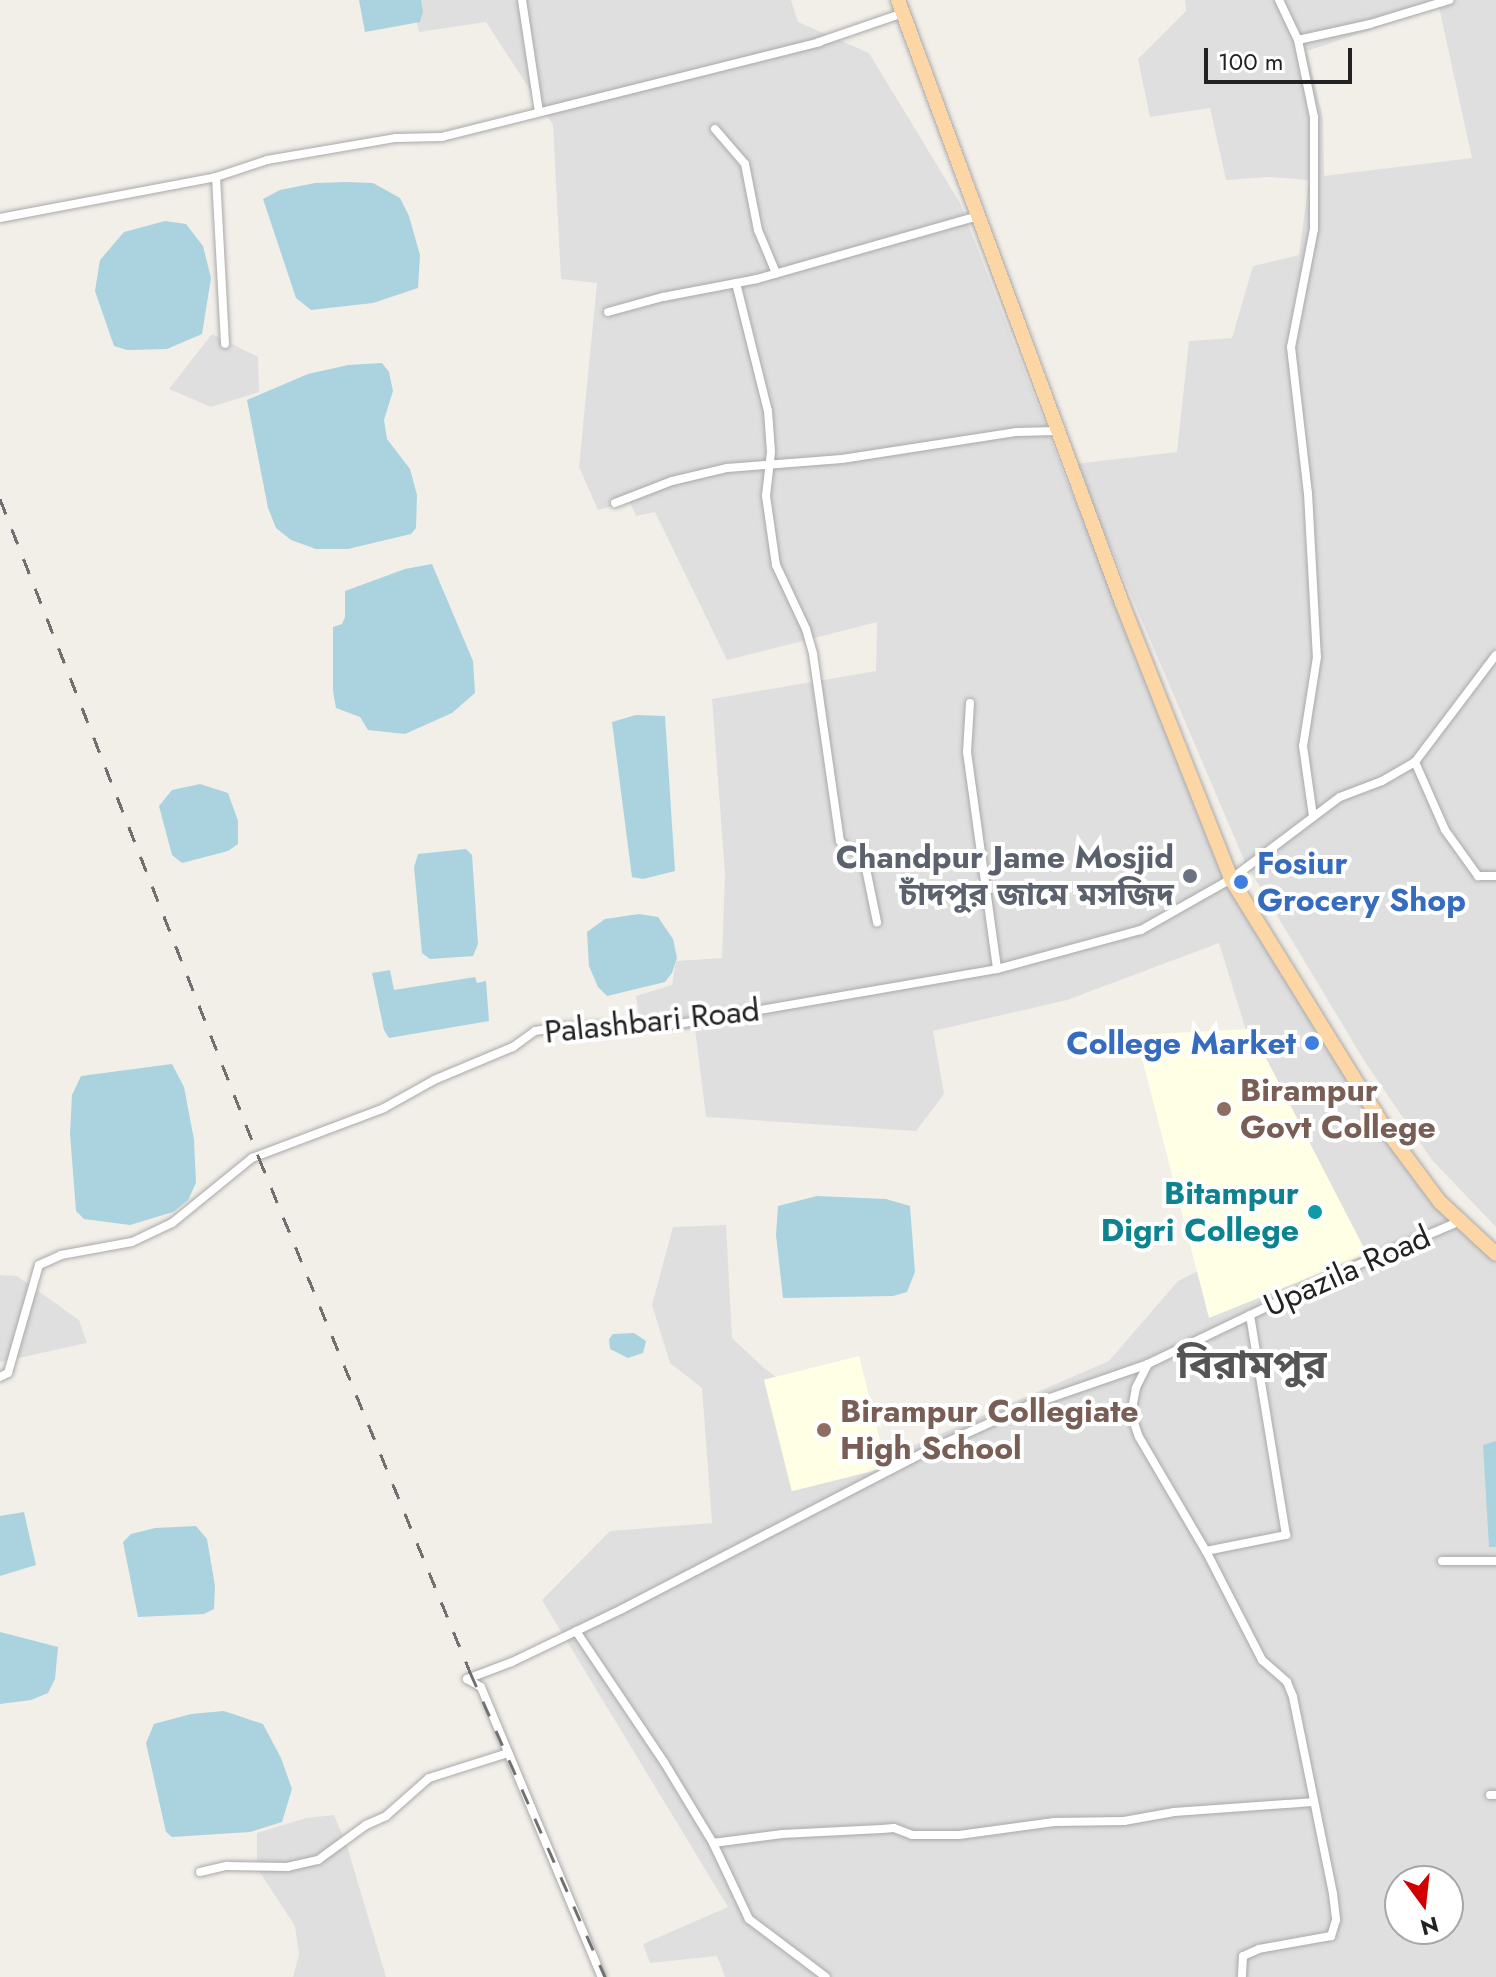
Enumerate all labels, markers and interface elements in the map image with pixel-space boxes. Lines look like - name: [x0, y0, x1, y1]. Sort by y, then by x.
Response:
- scale bar: [1208, 32, 1356, 82]
- text: 100 m: [1218, 44, 1284, 79]
- place label: Chandpur Jame Mosjid চাঁদপুর জামে মসজিদ: [836, 839, 1174, 914]
- place label: Fosiur Grocery Shop: [1257, 845, 1466, 920]
- marker: Chandpur Jame Mosjid চাঁদপুর জামে মসজিদ: [1181, 867, 1199, 885]
- marker: Fosiur Grocery Shop: [1232, 873, 1250, 891]
- street label: Palashbari Road: [543, 991, 761, 1051]
- place label: College Market: [1066, 1024, 1296, 1062]
- marker: College Market: [1303, 1034, 1321, 1052]
- place label: Birampur Govt College: [1240, 1072, 1436, 1147]
- marker: Birampur Govt College: [1215, 1100, 1233, 1118]
- place label: Bitampur Digri College: [1101, 1175, 1299, 1250]
- marker: Bitampur Digri College: [1306, 1203, 1324, 1221]
- street label: Upazila Road: [1258, 1217, 1436, 1325]
- district label: বিরামপুর: [1177, 1340, 1327, 1388]
- place label: Birampur Collegiate High School: [840, 1393, 1139, 1468]
- marker: Birampur Collegiate High School: [815, 1421, 833, 1439]
- north arrow: [1384, 1865, 1464, 1945]
- text: N: [1417, 1909, 1442, 1944]

